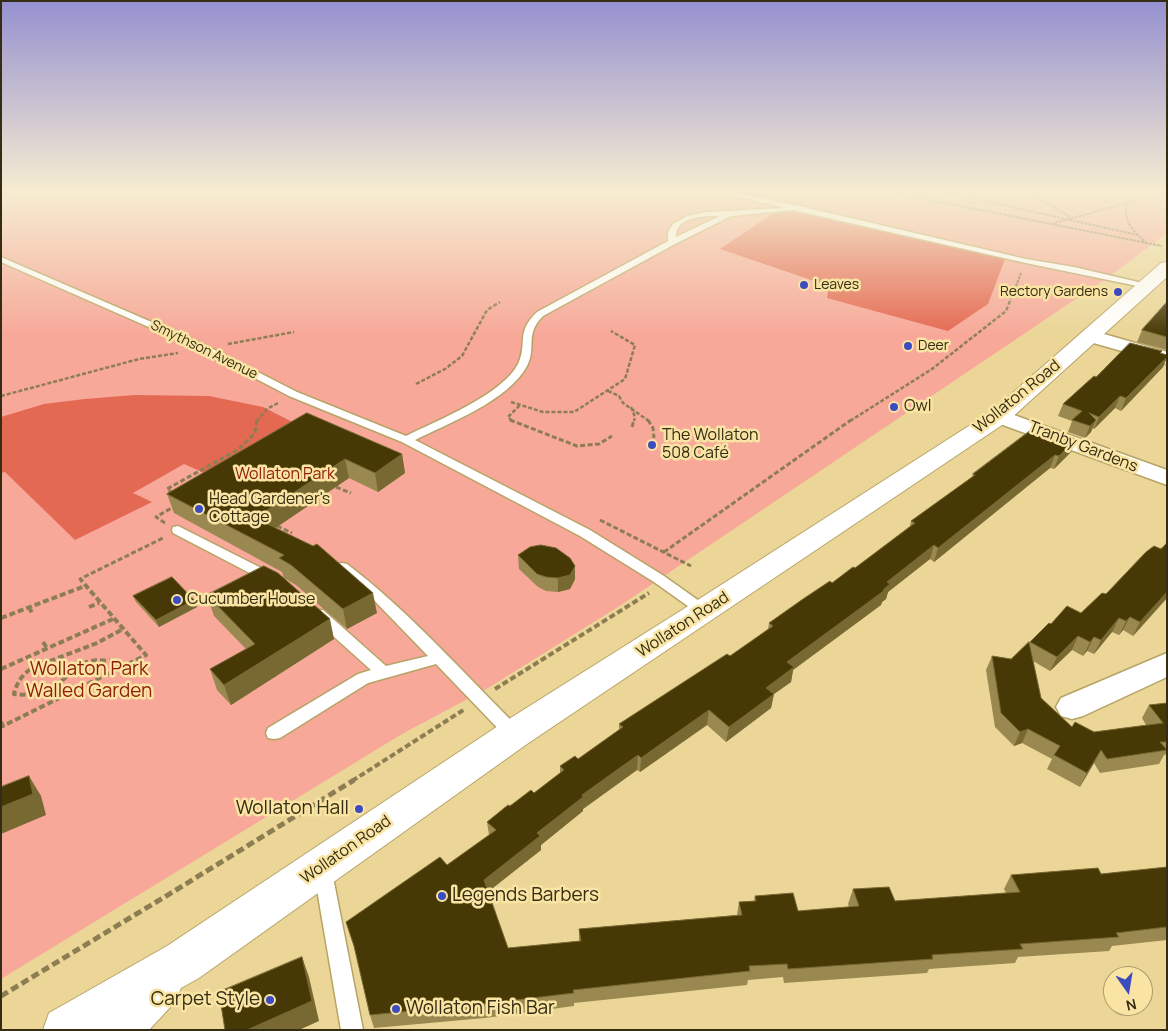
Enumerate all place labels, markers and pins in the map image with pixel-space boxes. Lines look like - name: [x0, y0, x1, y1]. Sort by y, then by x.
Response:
- place label: Leaves: [814, 277, 859, 293]
- marker: Leaves: [798, 279, 810, 291]
- place label: Rectory Gardens: [1000, 284, 1108, 300]
- marker: Rectory Gardens: [1112, 286, 1124, 298]
- place label: Deer: [918, 338, 949, 354]
- marker: Deer: [902, 340, 914, 352]
- place label: Owl: [904, 397, 932, 417]
- marker: Owl: [888, 401, 900, 413]
- place label: The Wollaton 508 Café: [662, 426, 758, 464]
- marker: The Wollaton 508 Café: [646, 439, 658, 451]
- place label: Head Gardener's Cottage: [209, 490, 330, 528]
- marker: Head Gardener's Cottage: [193, 503, 205, 515]
- place label: Cucumber House: [187, 590, 315, 610]
- marker: Cucumber House: [171, 594, 183, 606]
- place label: Wollaton Hall: [236, 798, 349, 820]
- marker: Wollaton Hall: [353, 803, 365, 815]
- place label: Legends Barbers: [452, 885, 599, 907]
- marker: Legends Barbers: [436, 890, 448, 902]
- place label: Carpet Style: [151, 989, 260, 1011]
- marker: Carpet Style: [264, 994, 276, 1006]
- place label: Wollaton Fish Bar: [406, 998, 555, 1020]
- marker: Wollaton Fish Bar: [390, 1003, 402, 1015]

